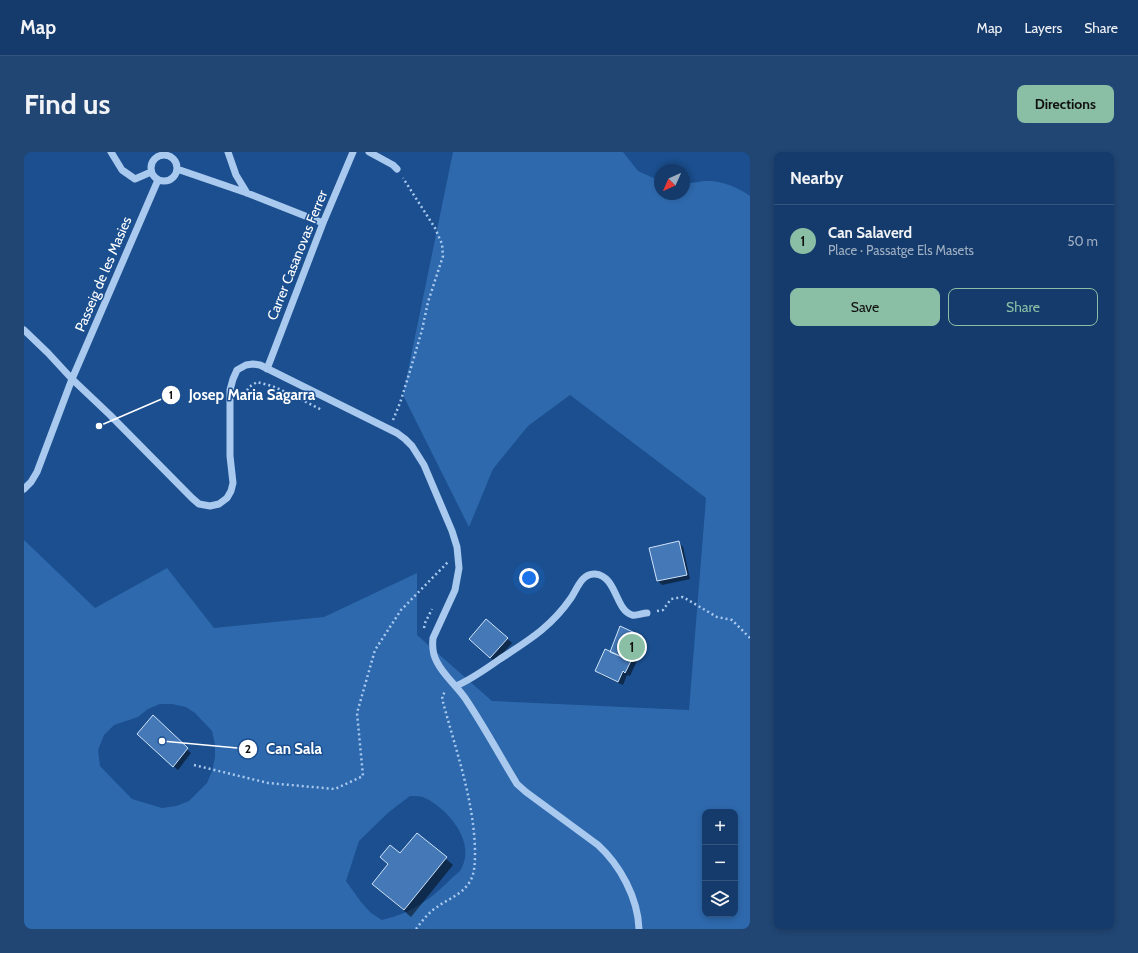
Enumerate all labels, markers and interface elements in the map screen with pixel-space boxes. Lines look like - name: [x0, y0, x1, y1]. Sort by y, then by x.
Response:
- text: Map: [20, 16, 56, 39]
- text: Map: [977, 19, 1002, 37]
- text: Layers: [1024, 19, 1062, 37]
- text: Share: [1084, 19, 1118, 37]
- button: Directions: [1017, 85, 1114, 123]
- text: Find us: [24, 87, 110, 121]
- north arrow: [654, 164, 690, 200]
- text: Nearby: [790, 168, 843, 188]
- street label: Carrer Casanovas Ferrer: [263, 187, 332, 323]
- street label: Passeig de les Masies: [71, 213, 135, 334]
- text: Can Salaverd: [828, 224, 912, 242]
- text: 1: [801, 233, 805, 249]
- text: 50 m: [1068, 233, 1098, 249]
- text: Place · Passatge Els Masets: [828, 242, 974, 258]
- button: Save: [790, 288, 940, 326]
- button: Share: [948, 288, 1098, 326]
- callout: Josep Maria Sagarra: [161, 381, 323, 408]
- text: Josep Maria Sagarra: [188, 386, 316, 404]
- text: 1: [169, 387, 173, 402]
- your location: [519, 568, 539, 588]
- pin: 1: [619, 632, 645, 662]
- callout: Can Sala: [238, 736, 330, 763]
- text: Can Sala: [266, 740, 322, 758]
- text: 2: [245, 741, 251, 756]
- map controls: [702, 809, 738, 917]
- button: +: [702, 809, 738, 845]
- button: −: [702, 845, 738, 881]
- button: layers: [702, 881, 738, 917]

